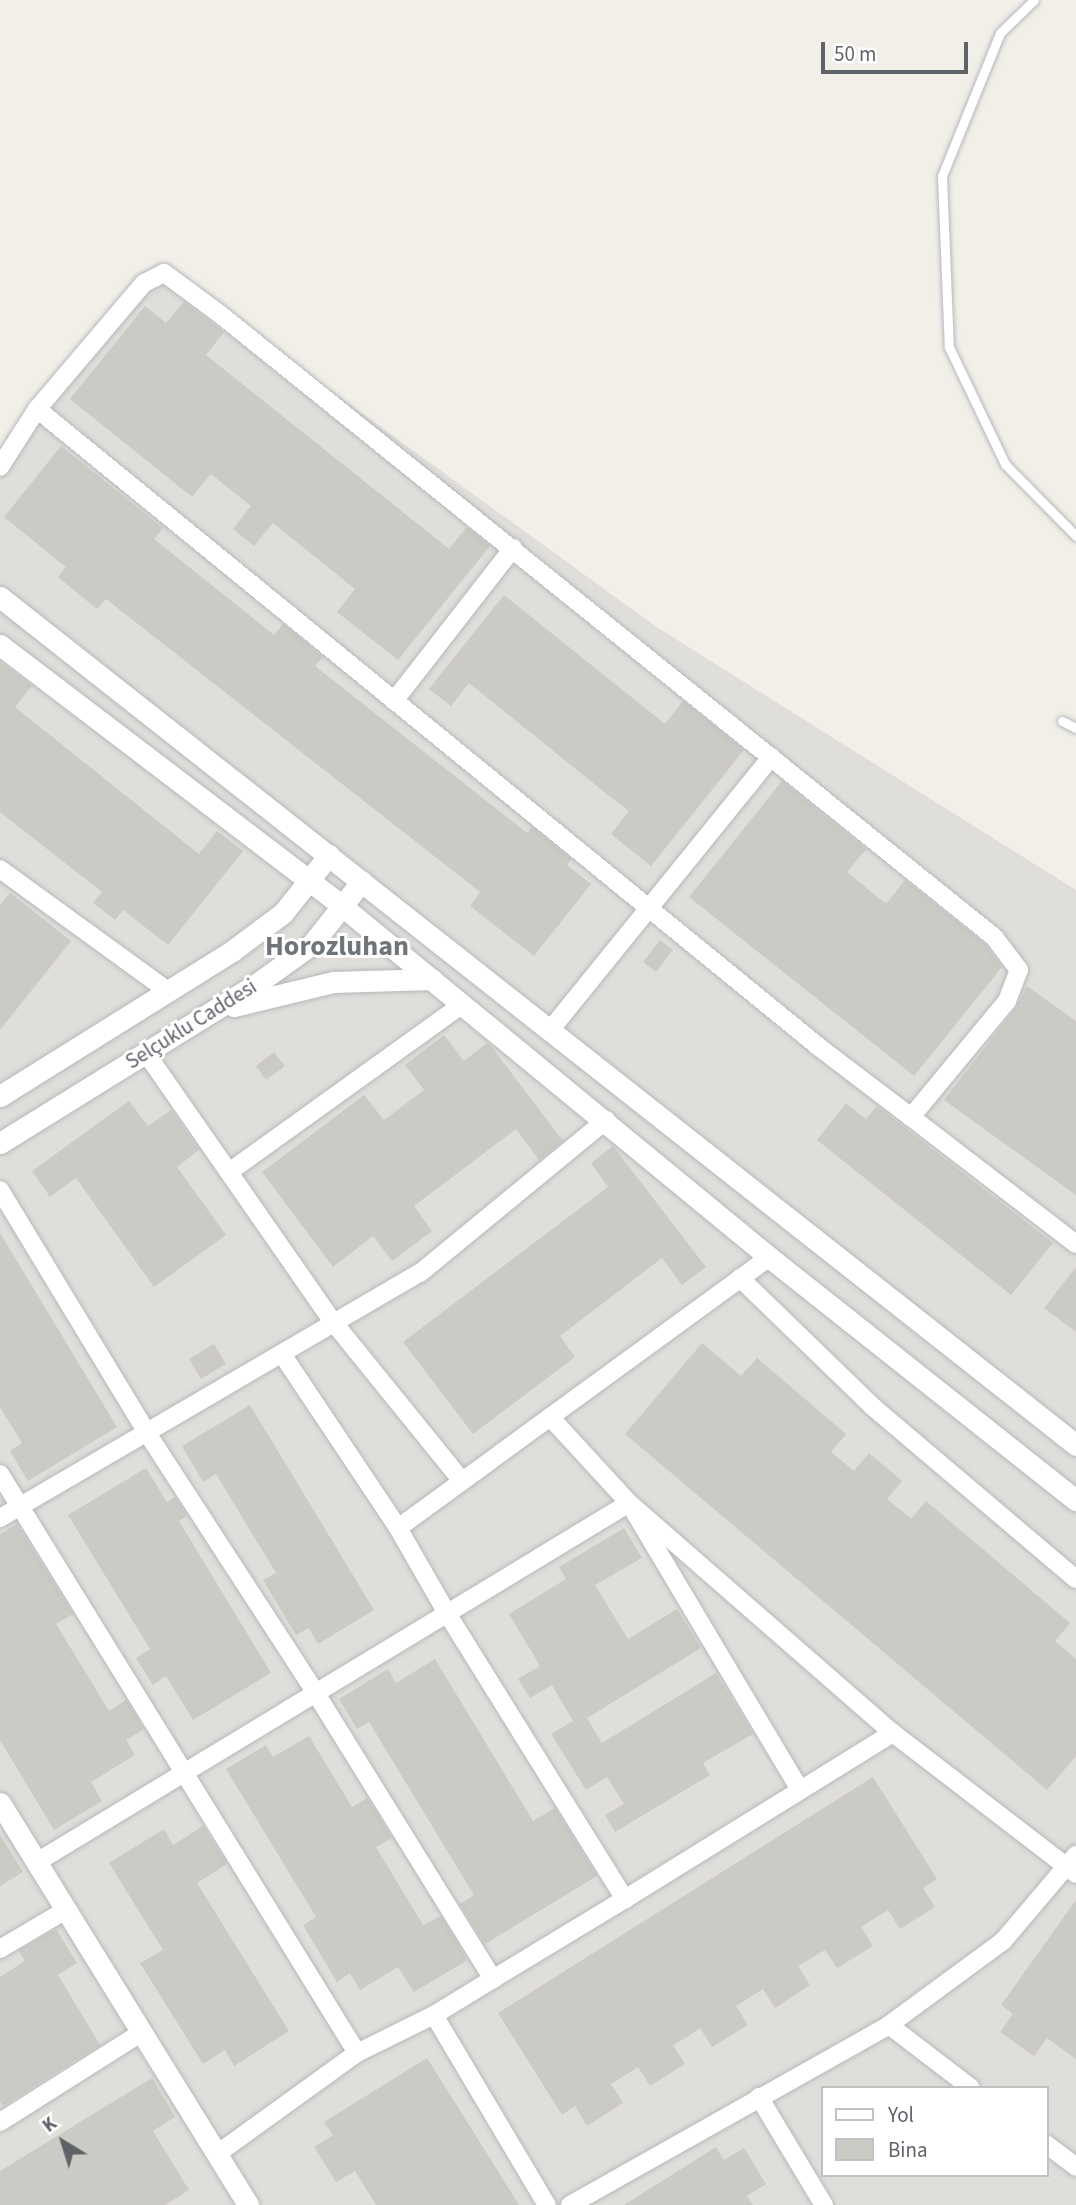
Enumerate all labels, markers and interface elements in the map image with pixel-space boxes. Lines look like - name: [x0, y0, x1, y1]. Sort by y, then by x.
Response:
- scale bar: [824, 28, 971, 72]
- text: 50 m: [834, 39, 876, 69]
- district label: Horozluhan: [265, 929, 409, 963]
- street label: Selçuklu Caddesi: [121, 974, 261, 1074]
- legend: [820, 2086, 1048, 2177]
- text: Yol: [888, 2100, 914, 2130]
- north arrow: [28, 2107, 98, 2177]
- text: K: [37, 2111, 63, 2139]
- text: Bina: [888, 2135, 928, 2165]

